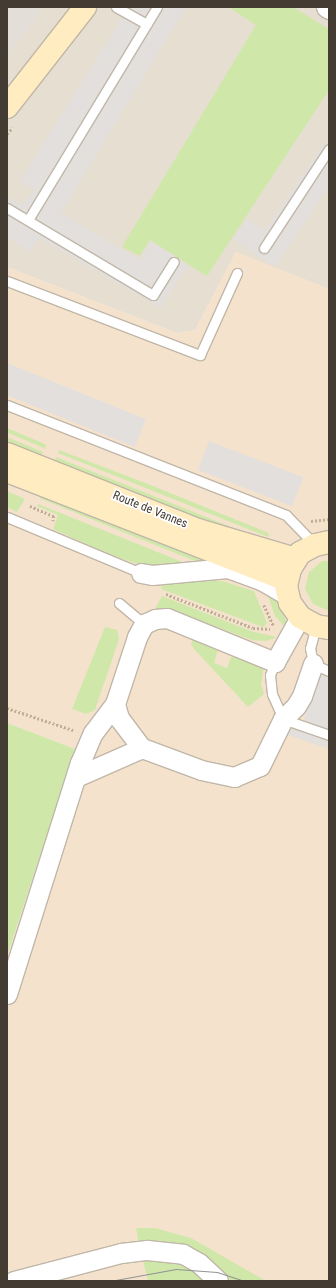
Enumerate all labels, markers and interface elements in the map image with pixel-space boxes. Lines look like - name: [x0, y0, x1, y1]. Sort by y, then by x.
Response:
- street label: Route de Vannes: [111, 488, 189, 532]

